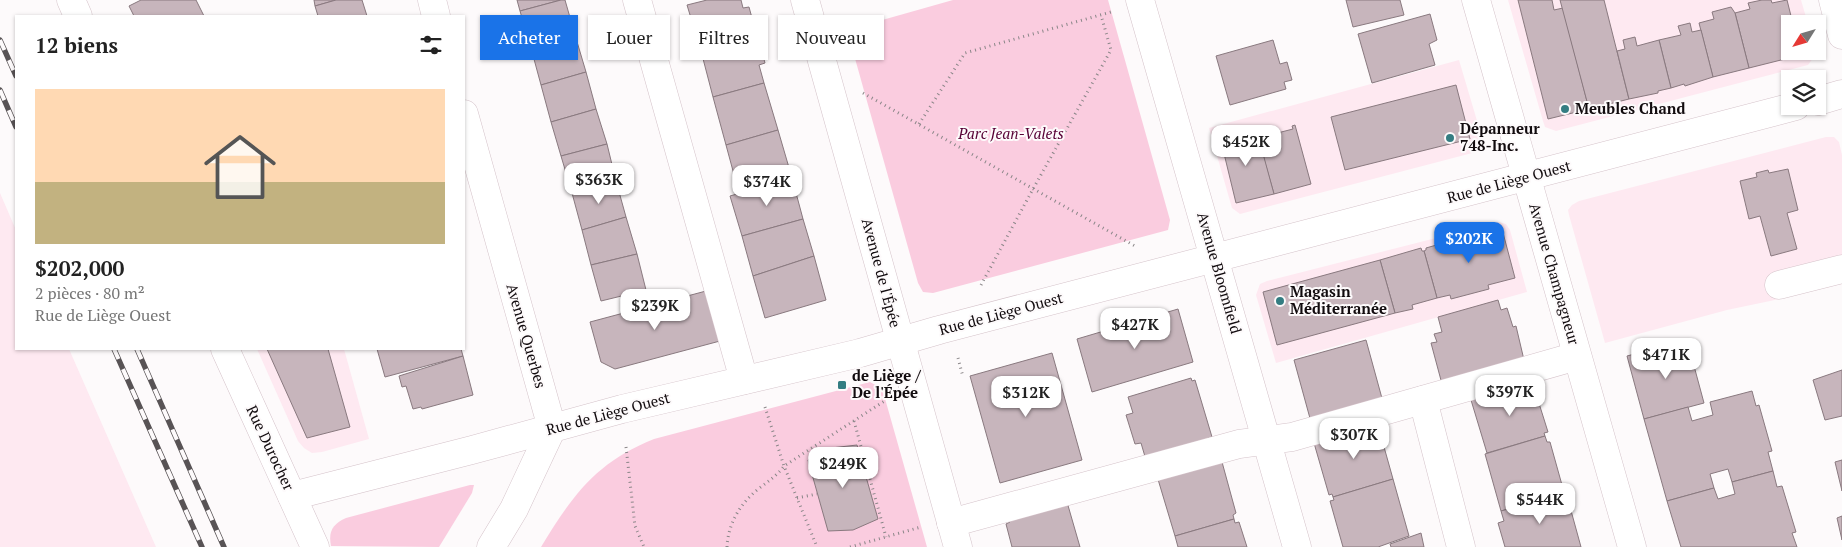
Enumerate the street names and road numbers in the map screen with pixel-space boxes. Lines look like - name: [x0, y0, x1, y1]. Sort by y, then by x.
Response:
- street label: Rue de Liège Ouest: [1445, 155, 1573, 207]
- street label: Avenue Champagneur: [1525, 201, 1585, 347]
- street label: Avenue Bloomfield: [1193, 210, 1247, 336]
- street label: Avenue de l'Épée: [858, 216, 906, 330]
- street label: Avenue Querbes: [502, 281, 551, 390]
- street label: Rue de Liège Ouest: [937, 287, 1065, 339]
- street label: Rue de Liège Ouest: [544, 387, 672, 439]
- street label: Rue Durocher: [242, 402, 299, 494]

